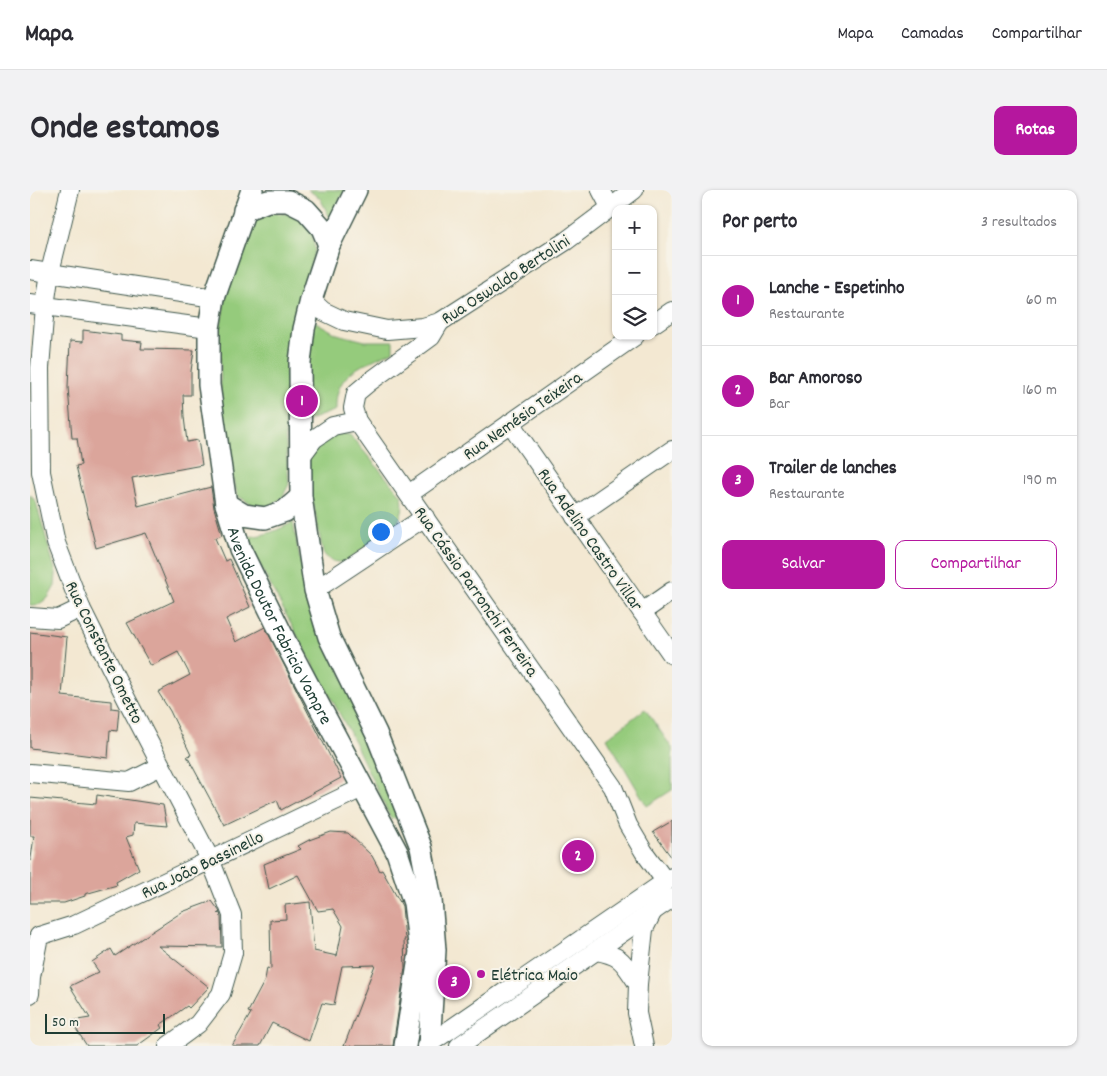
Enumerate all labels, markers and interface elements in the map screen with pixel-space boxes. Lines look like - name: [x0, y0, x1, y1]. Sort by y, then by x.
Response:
- text: Mapa: [25, 18, 73, 52]
- text: Mapa: [837, 22, 873, 47]
- text: Camadas: [901, 22, 964, 47]
- text: Compartilhar: [992, 22, 1082, 47]
- text: Onde estamos: [30, 105, 220, 155]
- button: Rotas: [994, 106, 1077, 155]
- map controls: [612, 205, 657, 340]
- button: +: [612, 205, 657, 250]
- text: Por perto: [722, 208, 797, 238]
- text: 3 resultados: [981, 211, 1057, 234]
- street label: Rua Oswaldo Bertolini: [437, 230, 576, 332]
- button: −: [612, 250, 657, 295]
- text: Lanche - Espetinho: [769, 276, 905, 303]
- text: 1: [736, 289, 740, 312]
- text: 60 m: [1026, 289, 1057, 312]
- button: layers: [612, 295, 657, 340]
- text: Restaurante: [769, 303, 845, 326]
- street label: Rua Nemésio Teixeira: [459, 366, 589, 468]
- text: Bar Amoroso: [769, 366, 862, 393]
- text: 2: [735, 379, 742, 402]
- text: 160 m: [1022, 379, 1057, 402]
- pin: 1: [286, 382, 318, 420]
- text: Bar: [769, 393, 790, 416]
- text: Trailer de lanches: [769, 456, 897, 483]
- street label: Rua Adelino Castro Villar: [530, 464, 648, 617]
- text: 3: [734, 469, 742, 492]
- text: 190 m: [1023, 469, 1057, 492]
- text: Restaurante: [769, 483, 845, 506]
- street label: Rua Cássio Parronchi Ferreira: [407, 502, 544, 683]
- your location: [368, 519, 394, 545]
- street label: Avenida Doutor Fabricio Vampre: [219, 524, 337, 730]
- button: Salvar: [722, 540, 885, 589]
- button: Compartilhar: [895, 540, 1057, 589]
- street label: Rua Constante Ometto: [57, 578, 148, 729]
- street label: Rua João Bassinello: [138, 826, 268, 907]
- pin: 2: [562, 837, 594, 875]
- pin: 3: [438, 963, 470, 1001]
- place label: Elétrica Maio: [491, 964, 578, 989]
- marker: Elétrica Maio: [475, 968, 487, 980]
- scale bar: [45, 1011, 165, 1034]
- text: 50 m: [52, 1013, 79, 1033]

